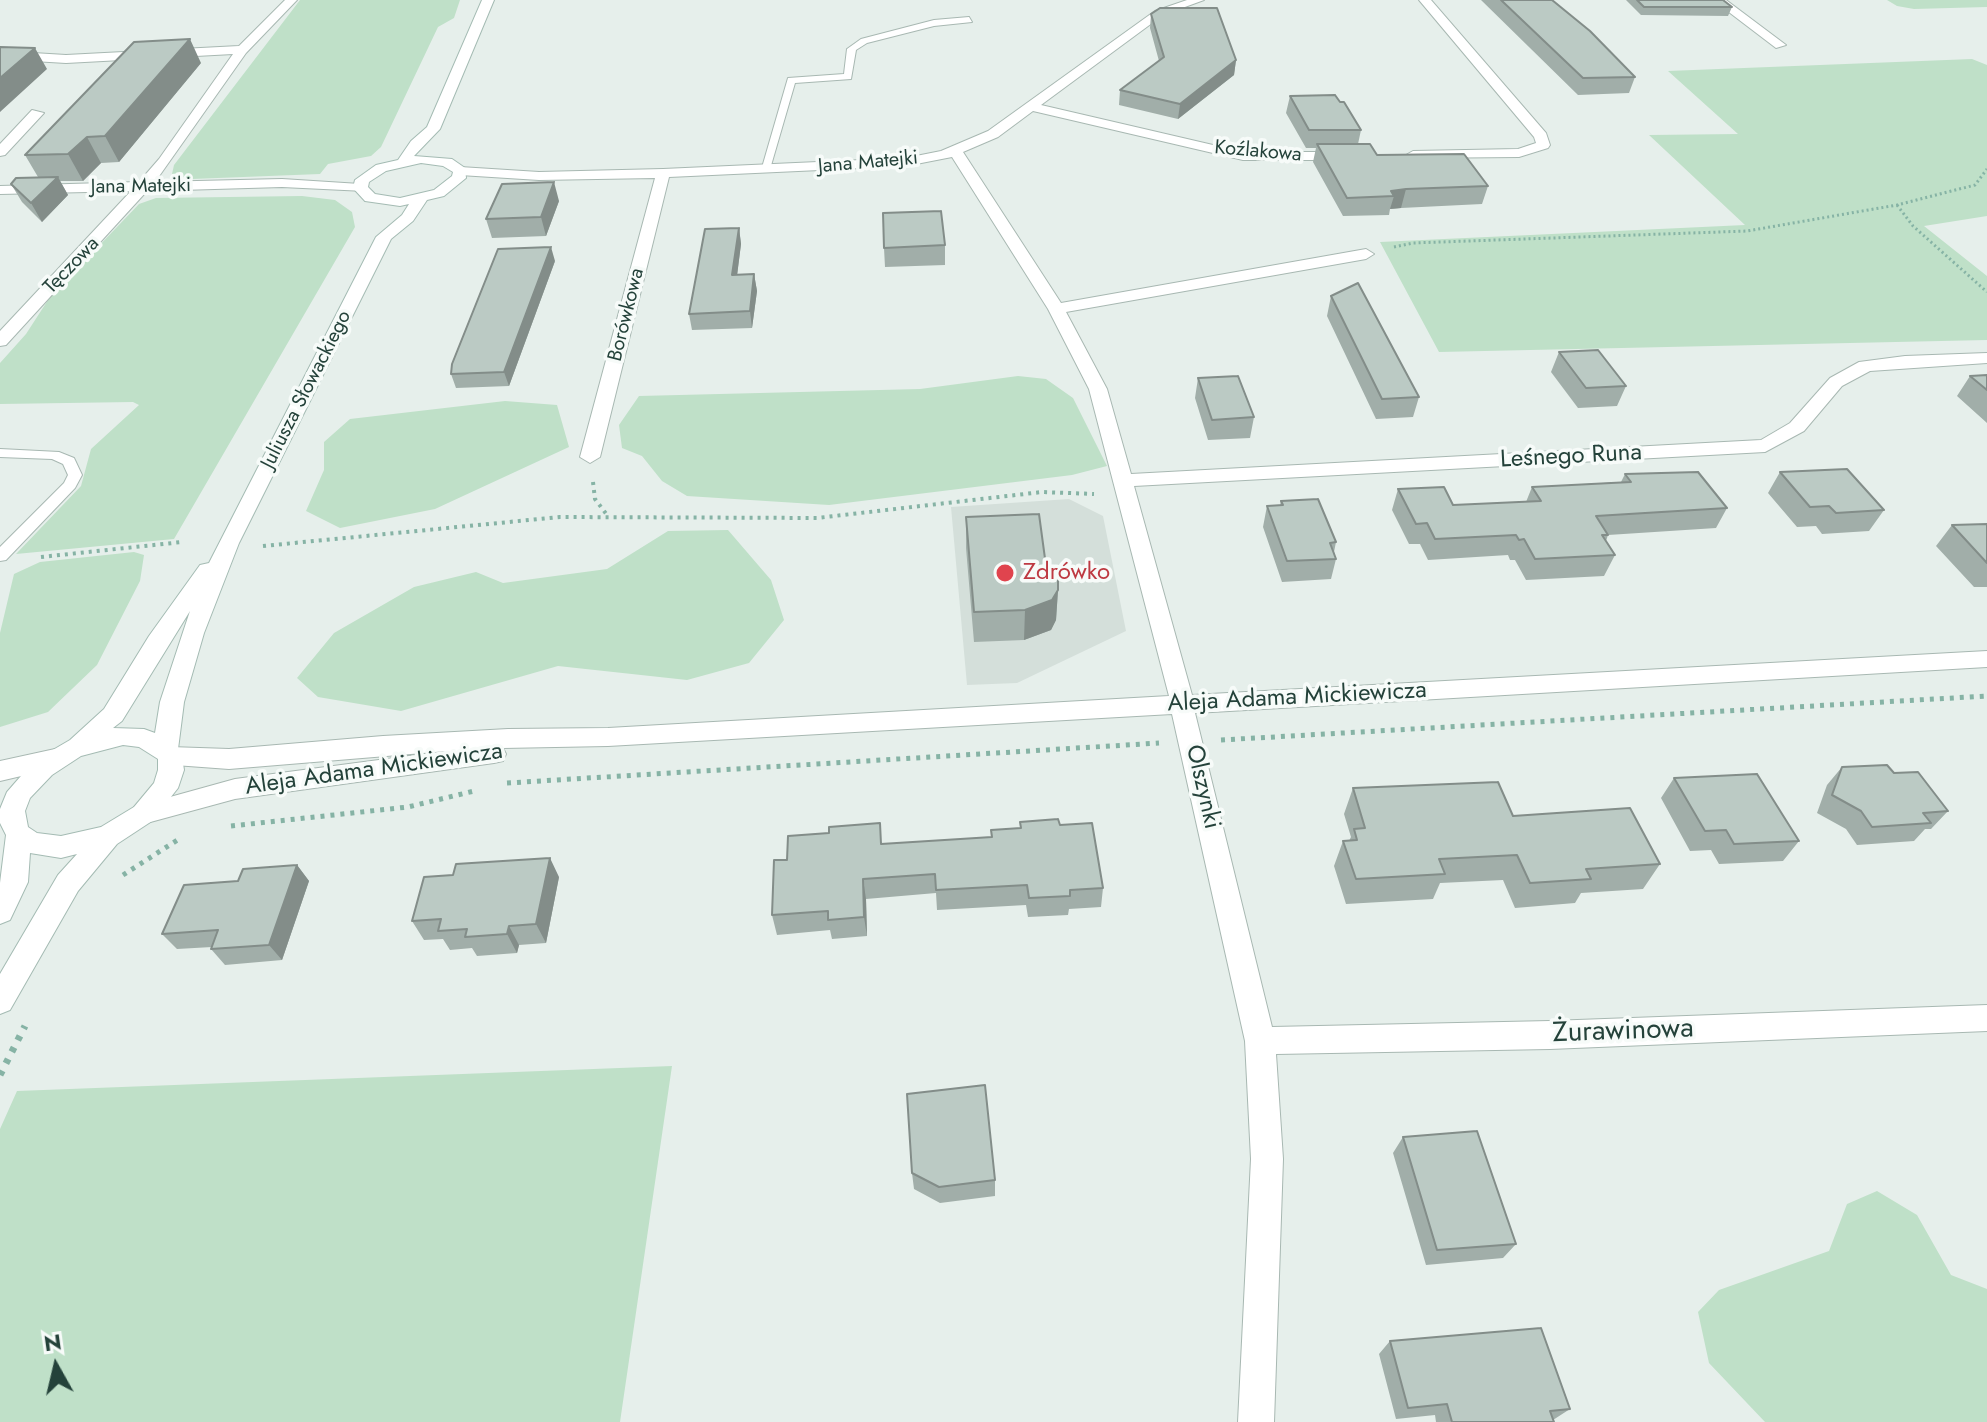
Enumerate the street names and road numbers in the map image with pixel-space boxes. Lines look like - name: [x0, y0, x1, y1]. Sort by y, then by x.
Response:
- street label: Koźlakowa: [1213, 136, 1303, 168]
- street label: Jana Matejki: [817, 147, 919, 179]
- street label: Jana Matejki: [91, 174, 191, 200]
- street label: Tęczowa: [39, 233, 105, 299]
- street label: Borówkowa: [604, 266, 650, 364]
- street label: Juliusza Słowackiego: [257, 307, 357, 473]
- street label: Leśnego Runa: [1499, 439, 1643, 475]
- street label: Aleja Adama Mickiewicza: [1167, 677, 1427, 719]
- street label: Aleja Adama Mickiewicza: [243, 738, 505, 802]
- street label: Olszynki: [1178, 742, 1226, 832]
- street label: Żurawinowa: [1552, 1013, 1694, 1051]

